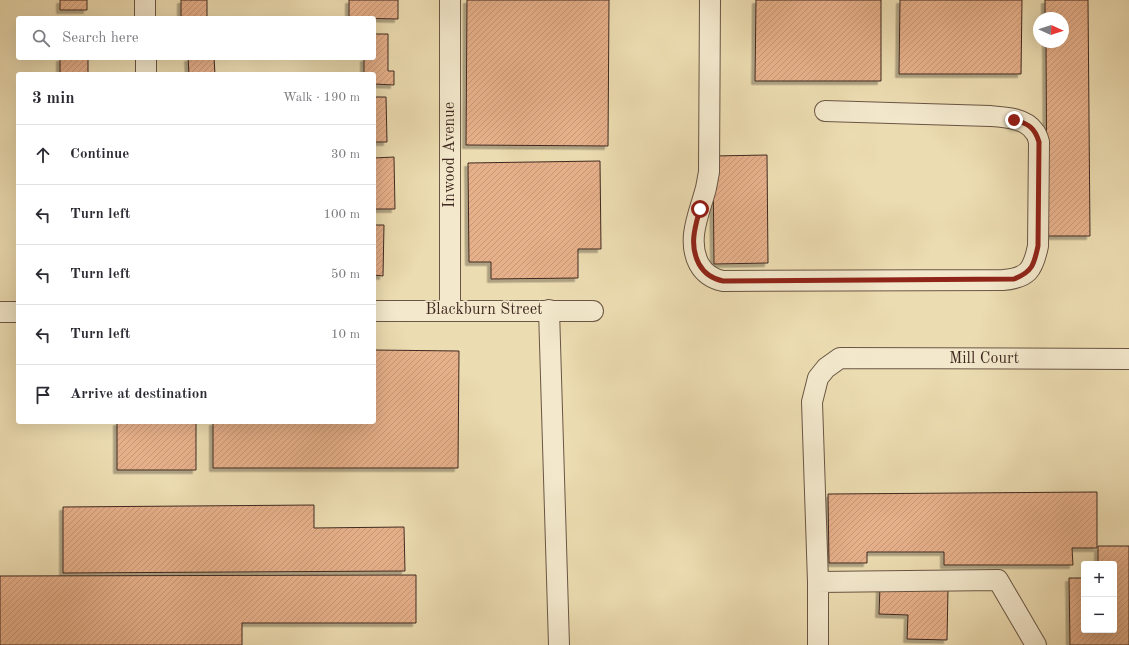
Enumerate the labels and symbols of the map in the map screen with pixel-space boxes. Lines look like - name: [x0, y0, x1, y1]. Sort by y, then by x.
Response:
- north arrow: [1033, 12, 1069, 48]
- street label: Inwood Avenue: [442, 102, 458, 208]
- route end: [1005, 111, 1023, 129]
- route start: [691, 200, 709, 218]
- street label: Blackburn Street: [425, 302, 543, 318]
- street label: Mill Court: [949, 351, 1019, 367]

